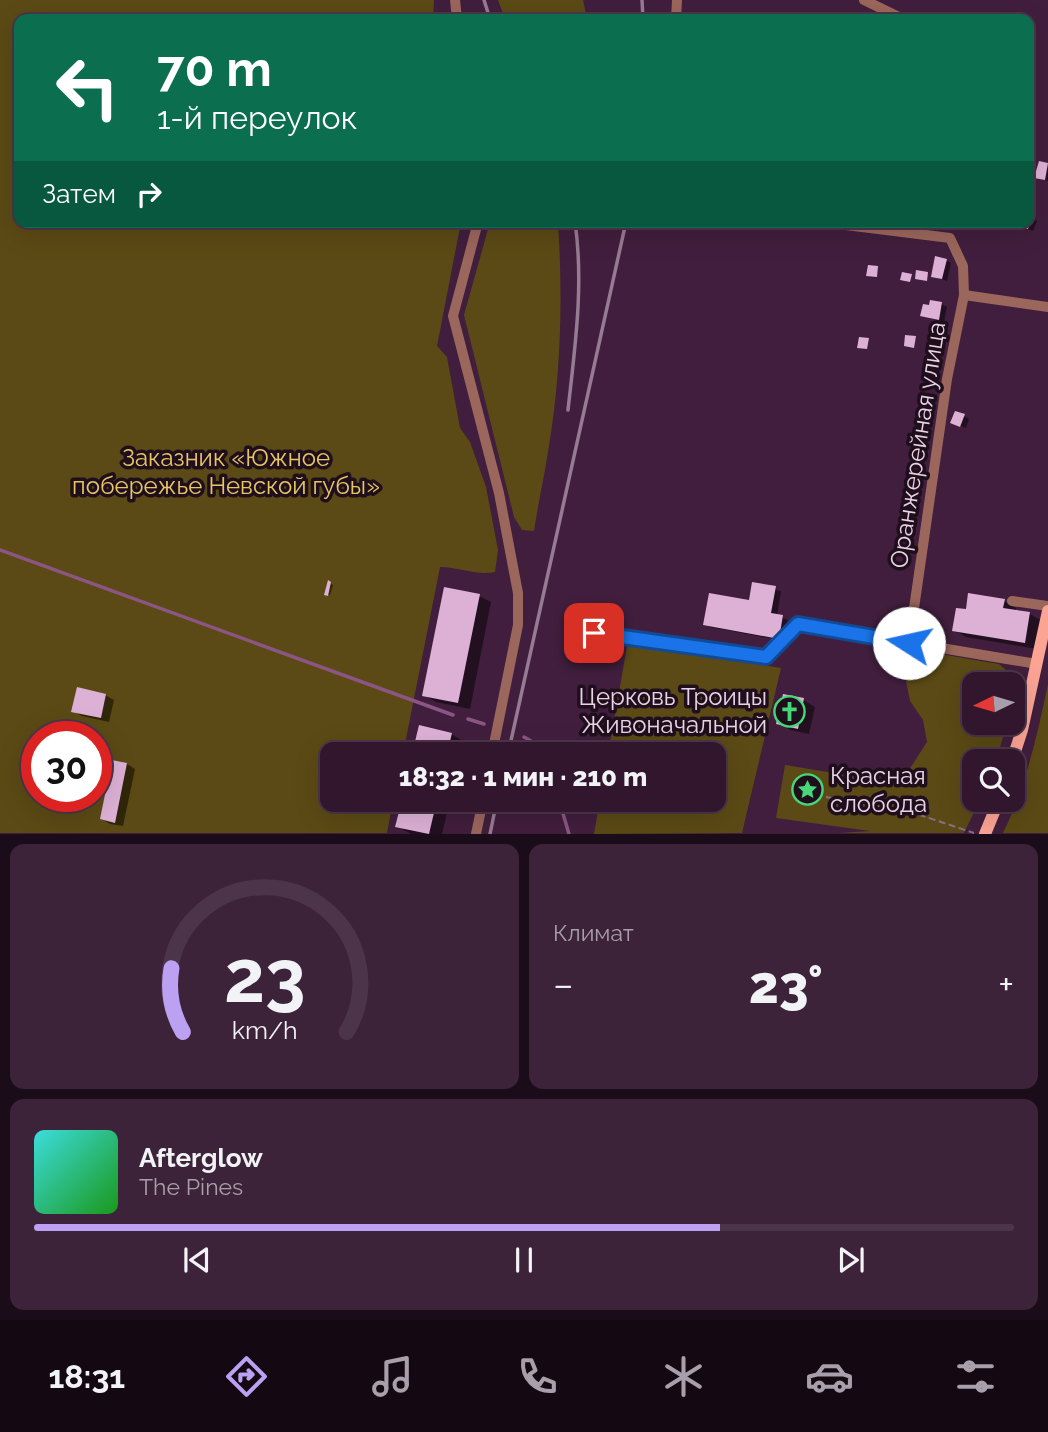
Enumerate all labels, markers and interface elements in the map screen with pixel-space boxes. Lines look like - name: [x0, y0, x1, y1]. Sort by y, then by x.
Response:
- text: 70 m: [157, 40, 272, 97]
- icon: left: [42, 42, 133, 133]
- text: 1-й переулок: [157, 99, 357, 136]
- icon: right: [130, 175, 168, 213]
- text: Затем: [42, 179, 116, 209]
- street label: Оранжерейная улица: [884, 320, 951, 570]
- park label: Заказник «Южное побережье Невской губы»: [72, 443, 380, 500]
- pin: [564, 603, 624, 663]
- position arrow: [872, 606, 946, 680]
- icon: arrive: [575, 614, 613, 652]
- north arrow: [962, 672, 1026, 735]
- map controls: [962, 672, 1025, 812]
- place label: Церковь Троицы Живоначальной: [578, 682, 767, 739]
- church icon: Церковь Троицы Живоначальной: [773, 694, 807, 728]
- speed limit sign: 30: [21, 721, 112, 812]
- button: search: [962, 749, 1025, 812]
- place label: Красная слобода: [830, 761, 927, 818]
- text: 18:32 · 1 мин · 210 m: [399, 762, 647, 792]
- place icon: Красная слобода: [790, 773, 824, 807]
- text: Климат: [553, 919, 634, 946]
- text: 23: [224, 935, 305, 1020]
- text: 23°: [749, 954, 823, 1015]
- text: −: [553, 962, 573, 1007]
- text: +: [998, 962, 1014, 1007]
- text: km/h: [232, 1015, 297, 1045]
- text: Afterglow: [139, 1143, 263, 1173]
- text: The Pines: [139, 1173, 243, 1200]
- icon: previous: [178, 1241, 216, 1279]
- icon: pause: [505, 1241, 543, 1279]
- icon: next: [832, 1241, 870, 1279]
- icon: directions: [222, 1352, 271, 1401]
- icon: music: [368, 1352, 417, 1401]
- icon: phone: [513, 1352, 562, 1401]
- icon: climate: [659, 1352, 708, 1401]
- icon: car: [805, 1352, 854, 1401]
- icon: filters: [951, 1352, 1000, 1401]
- text: 18:31: [48, 1358, 125, 1395]

